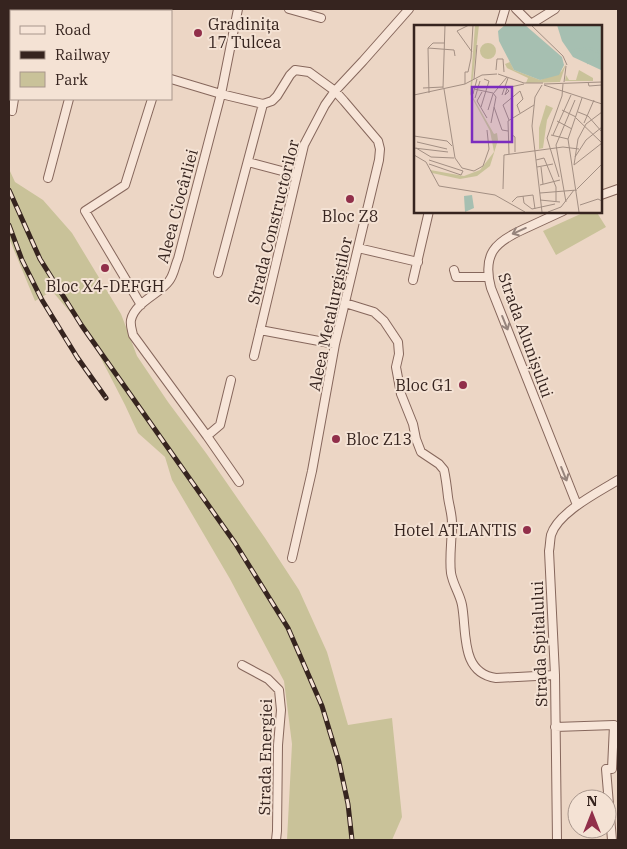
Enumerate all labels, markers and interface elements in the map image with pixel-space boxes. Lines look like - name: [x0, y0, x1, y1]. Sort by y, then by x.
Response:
- legend: [10, 10, 172, 100]
- place label: Gradinița 17 Tulcea: [208, 14, 282, 52]
- text: Road: [55, 20, 91, 39]
- inset map: [414, 25, 602, 212]
- marker: Gradinița 17 Tulcea: [192, 27, 204, 39]
- text: Railway: [55, 45, 110, 64]
- text: Park: [55, 70, 88, 89]
- street label: Strada Constructorilor: [243, 138, 303, 306]
- street label: Aleea Ciocârliei: [152, 147, 202, 265]
- marker: Bloc Z8: [344, 193, 356, 205]
- place label: Bloc Z8: [322, 206, 378, 226]
- one-way arrow: [512, 227, 527, 237]
- street label: Aleea Metalurgiștilor: [304, 235, 356, 393]
- marker: Bloc X4-DEFGH: [99, 262, 111, 274]
- street label: Strada Alunișului: [494, 270, 558, 400]
- place label: Bloc X4-DEFGH: [46, 276, 164, 296]
- one-way arrow: [501, 315, 510, 330]
- place label: Bloc G1: [395, 375, 453, 395]
- marker: Bloc G1: [457, 379, 469, 391]
- place label: Bloc Z13: [346, 429, 412, 449]
- marker: Bloc Z13: [330, 433, 342, 445]
- one-way arrow: [560, 466, 570, 481]
- place label: Hotel ATLANTIS: [394, 520, 517, 540]
- marker: Hotel ATLANTIS: [521, 524, 533, 536]
- street label: Strada Spitalului: [527, 581, 551, 707]
- street label: Strada Energiei: [254, 699, 276, 815]
- north arrow: [567, 789, 617, 839]
- text: N: [586, 792, 598, 810]

